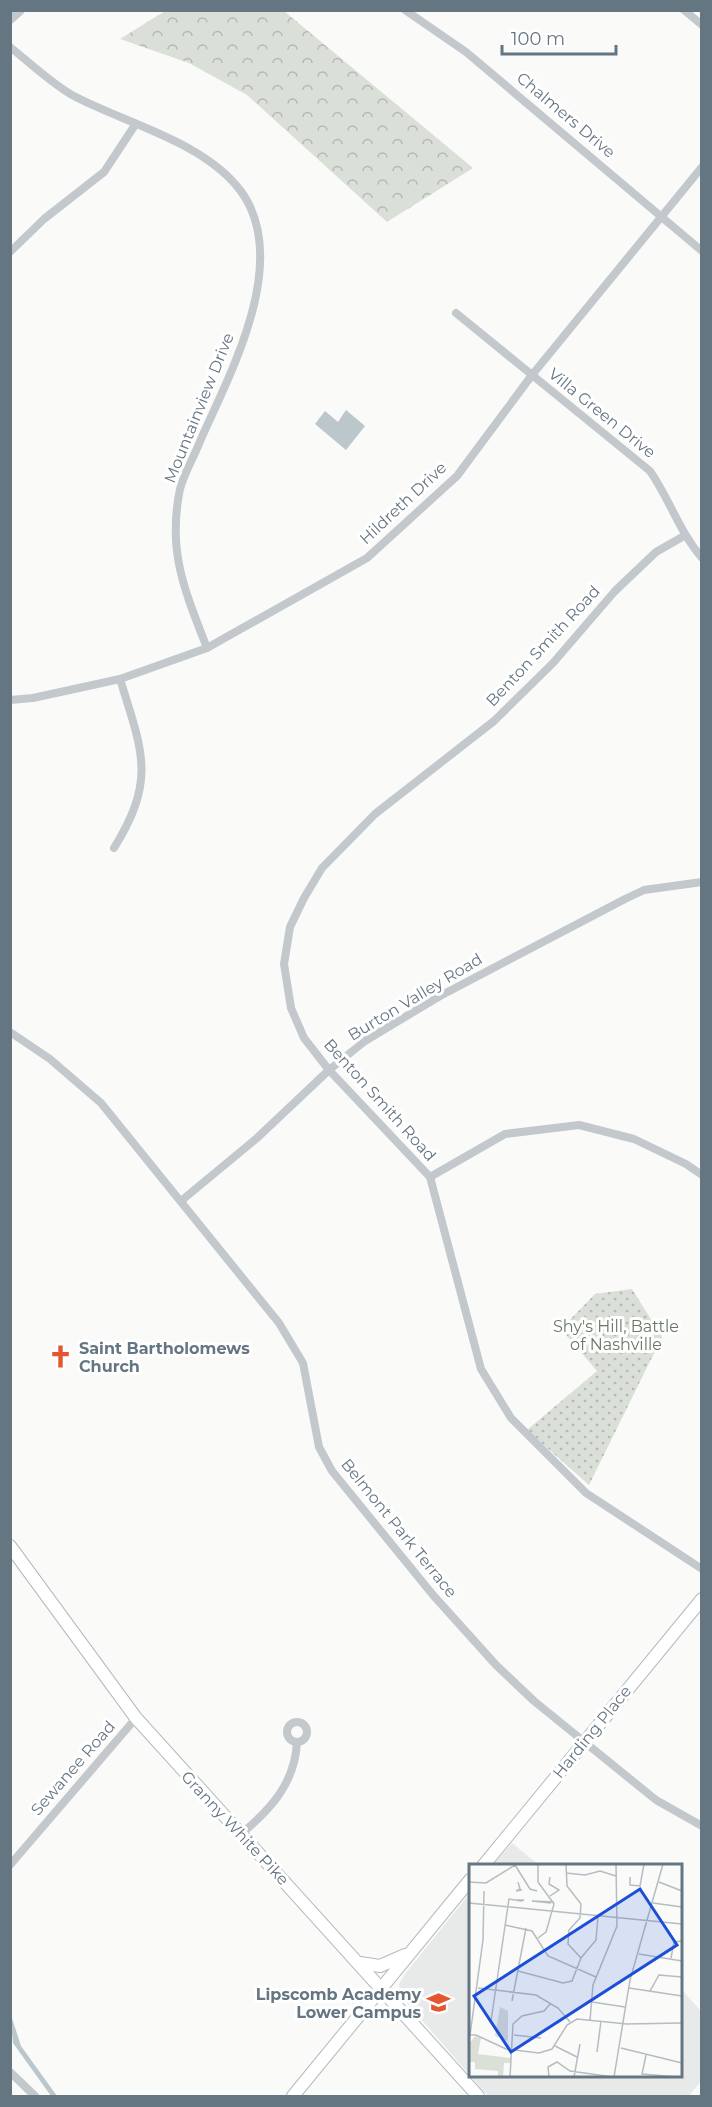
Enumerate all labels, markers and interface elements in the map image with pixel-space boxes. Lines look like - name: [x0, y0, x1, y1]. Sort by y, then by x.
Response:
- scale bar: [502, 18, 616, 56]
- text: 100 m: [511, 28, 565, 50]
- street label: Chalmers Drive: [513, 68, 619, 162]
- street label: Mountainview Drive: [160, 330, 238, 486]
- street label: Villa Green Drive: [545, 364, 659, 462]
- street label: Hildreth Drive: [356, 458, 450, 548]
- street label: Benton Smith Road: [482, 582, 604, 710]
- street label: Burton Valley Road: [344, 949, 486, 1045]
- street label: Benton Smith Road: [320, 1035, 440, 1165]
- park label: Shy's Hill, Battle of Nashville: [553, 1317, 679, 1354]
- place label: Saint Bartholomews Church: [79, 1339, 250, 1376]
- church icon: Saint Bartholomews Church: [48, 1344, 74, 1370]
- street label: Belmont Park Terrace: [337, 1455, 461, 1601]
- street label: Harding Place: [549, 1682, 635, 1782]
- street label: Sewanee Road: [27, 1717, 119, 1819]
- street label: Granny White Pike: [177, 1767, 293, 1889]
- inset map: [469, 1864, 682, 2077]
- place label: Lipscomb Academy Lower Campus: [256, 1985, 421, 2022]
- school or university icon: Lipscomb Academy Lower Campus: [426, 1990, 452, 2016]

